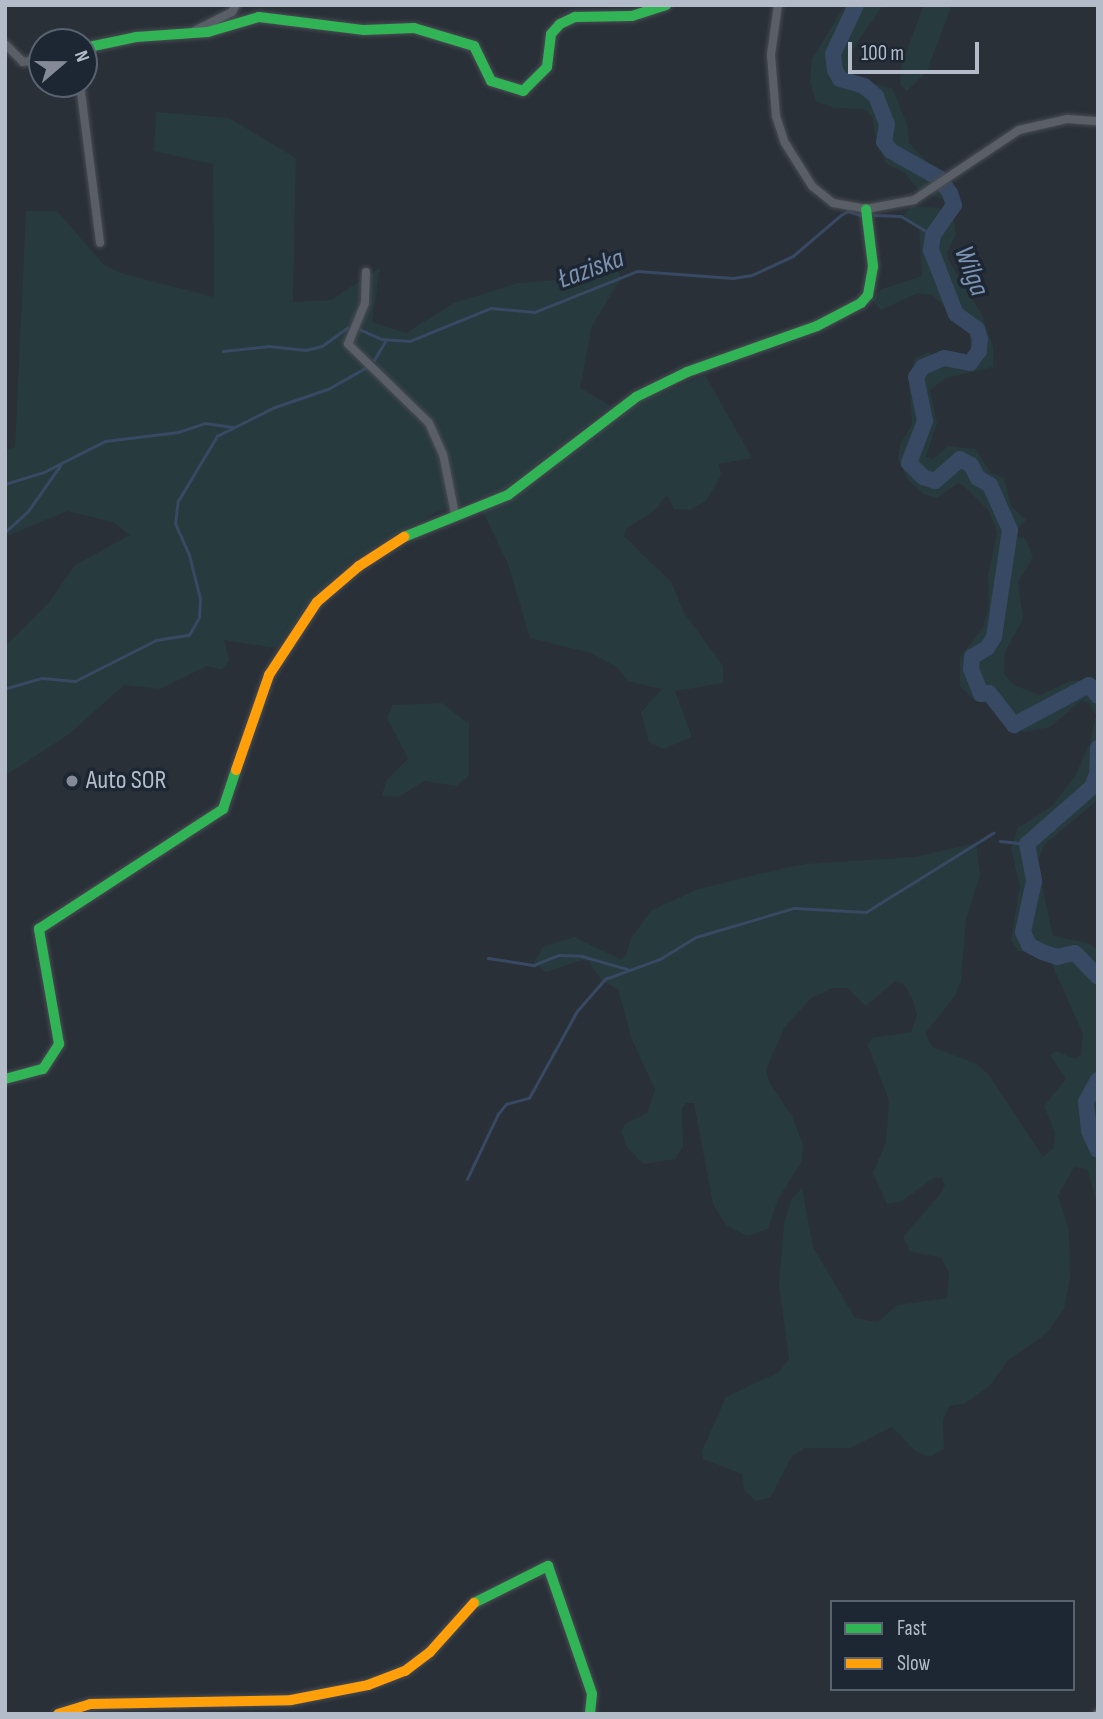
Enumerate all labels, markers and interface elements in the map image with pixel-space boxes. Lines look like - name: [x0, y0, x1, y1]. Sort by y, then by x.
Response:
- north arrow: [28, 28, 98, 98]
- scale bar: [851, 28, 982, 72]
- text: 100 m: [861, 41, 904, 66]
- text: N: [69, 48, 94, 65]
- water label: Wilga: [946, 241, 996, 301]
- water label: Łaziska: [554, 242, 628, 296]
- place label: Auto SOR: [86, 765, 167, 797]
- marker: Auto SOR: [64, 773, 80, 789]
- legend: [830, 1600, 1075, 1691]
- text: Fast: [897, 1616, 927, 1641]
- text: Slow: [897, 1651, 930, 1676]

